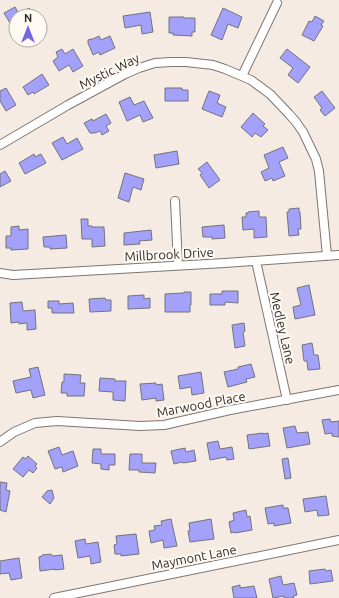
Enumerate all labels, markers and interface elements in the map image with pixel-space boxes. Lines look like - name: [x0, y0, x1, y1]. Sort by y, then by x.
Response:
- north arrow: [8, 8, 48, 48]
- text: N: [24, 12, 32, 24]
- street label: Mystic Way: [77, 50, 141, 92]
- street label: Millbrook Drive: [124, 245, 214, 263]
- street label: Medley Lane: [268, 290, 298, 366]
- street label: Marwood Place: [155, 389, 247, 419]
- street label: Maymont Lane: [150, 542, 238, 572]

